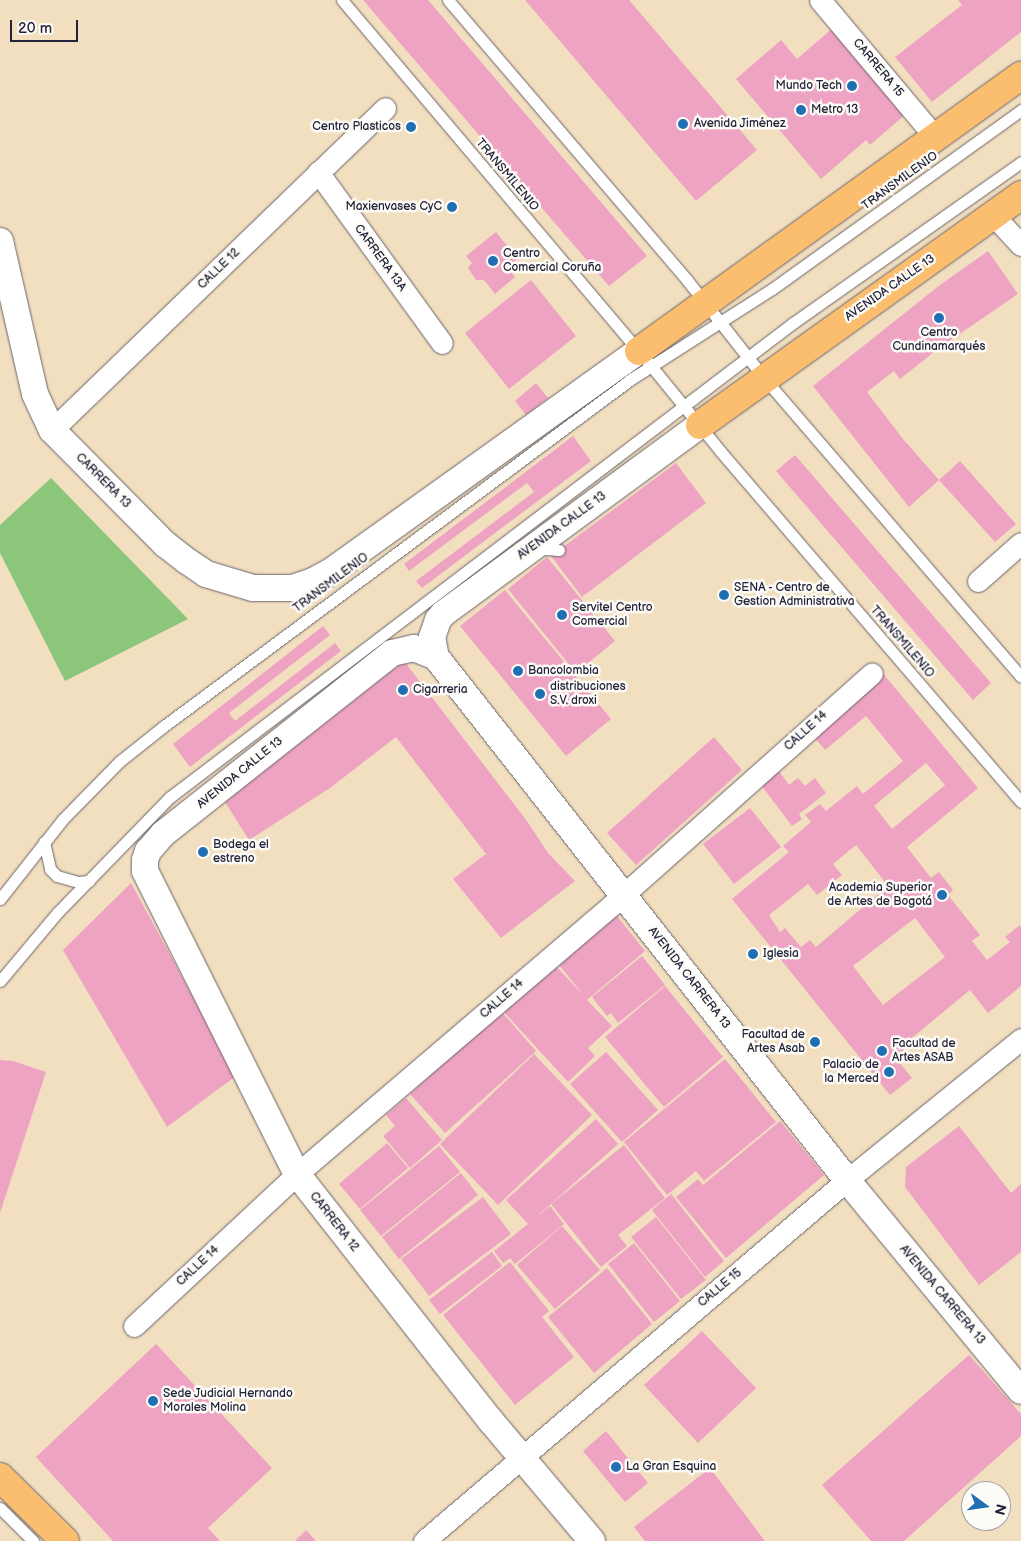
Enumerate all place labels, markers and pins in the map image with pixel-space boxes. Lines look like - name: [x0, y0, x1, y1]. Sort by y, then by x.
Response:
- place label: Mundo Tech: [775, 79, 842, 93]
- marker: Mundo Tech: [846, 80, 858, 92]
- place label: Metro 13: [811, 103, 858, 117]
- marker: Metro 13: [795, 104, 807, 116]
- marker: Avenida Jiménez: [676, 117, 690, 131]
- place label: Avenida Jiménez: [694, 117, 786, 131]
- place label: Centro Plasticos: [312, 120, 401, 134]
- marker: Centro Plasticos: [405, 121, 417, 133]
- place label: Maxienvases CyC: [345, 200, 442, 214]
- marker: Maxienvases CyC: [446, 201, 458, 213]
- place label: Centro Comercial Coruña: [503, 247, 601, 275]
- marker: Centro Comercial Coruña: [487, 255, 499, 267]
- marker: Centro Cundinamarqués: [933, 312, 945, 324]
- place label: Centro Cundinamarqués: [893, 326, 985, 354]
- place label: SENA - Centro de Gestion Administrativa: [734, 581, 855, 609]
- marker: SENA - Centro de Gestion Administrativa: [718, 589, 730, 601]
- place label: Servitel Centro Comercial: [572, 601, 653, 629]
- marker: Servitel Centro Comercial: [556, 609, 568, 621]
- place label: Bancolombia: [528, 664, 599, 678]
- marker: Bancolombia: [512, 665, 524, 677]
- place label: distribuciones S.V. droxi: [550, 680, 626, 708]
- place label: Cigarreria: [413, 683, 468, 697]
- marker: Cigarreria: [397, 684, 409, 696]
- marker: distribuciones S.V. droxi: [534, 688, 546, 700]
- place label: Bodega el estreno: [213, 838, 269, 866]
- marker: Bodega el estreno: [197, 846, 209, 858]
- place label: Academia Superior de Artes de Bogotá: [827, 881, 932, 909]
- marker: Academia Superior de Artes de Bogotá: [936, 889, 948, 901]
- place label: Iglesia: [763, 947, 799, 961]
- marker: Iglesia: [747, 948, 759, 960]
- place label: Facultad de Artes Asab: [741, 1028, 805, 1056]
- marker: Facultad de Artes Asab: [809, 1036, 821, 1048]
- place label: Facultad de Artes ASAB: [892, 1037, 956, 1065]
- marker: Facultad de Artes ASAB: [876, 1045, 888, 1057]
- place label: Palacio de la Merced: [823, 1058, 879, 1086]
- marker: Palacio de la Merced: [883, 1066, 895, 1078]
- place label: Sede Judicial Hernando Morales Molina: [163, 1387, 293, 1415]
- marker: Sede Judicial Hernando Morales Molina: [147, 1395, 159, 1407]
- place label: La Gran Esquina: [626, 1460, 716, 1474]
- marker: La Gran Esquina: [610, 1461, 622, 1473]

